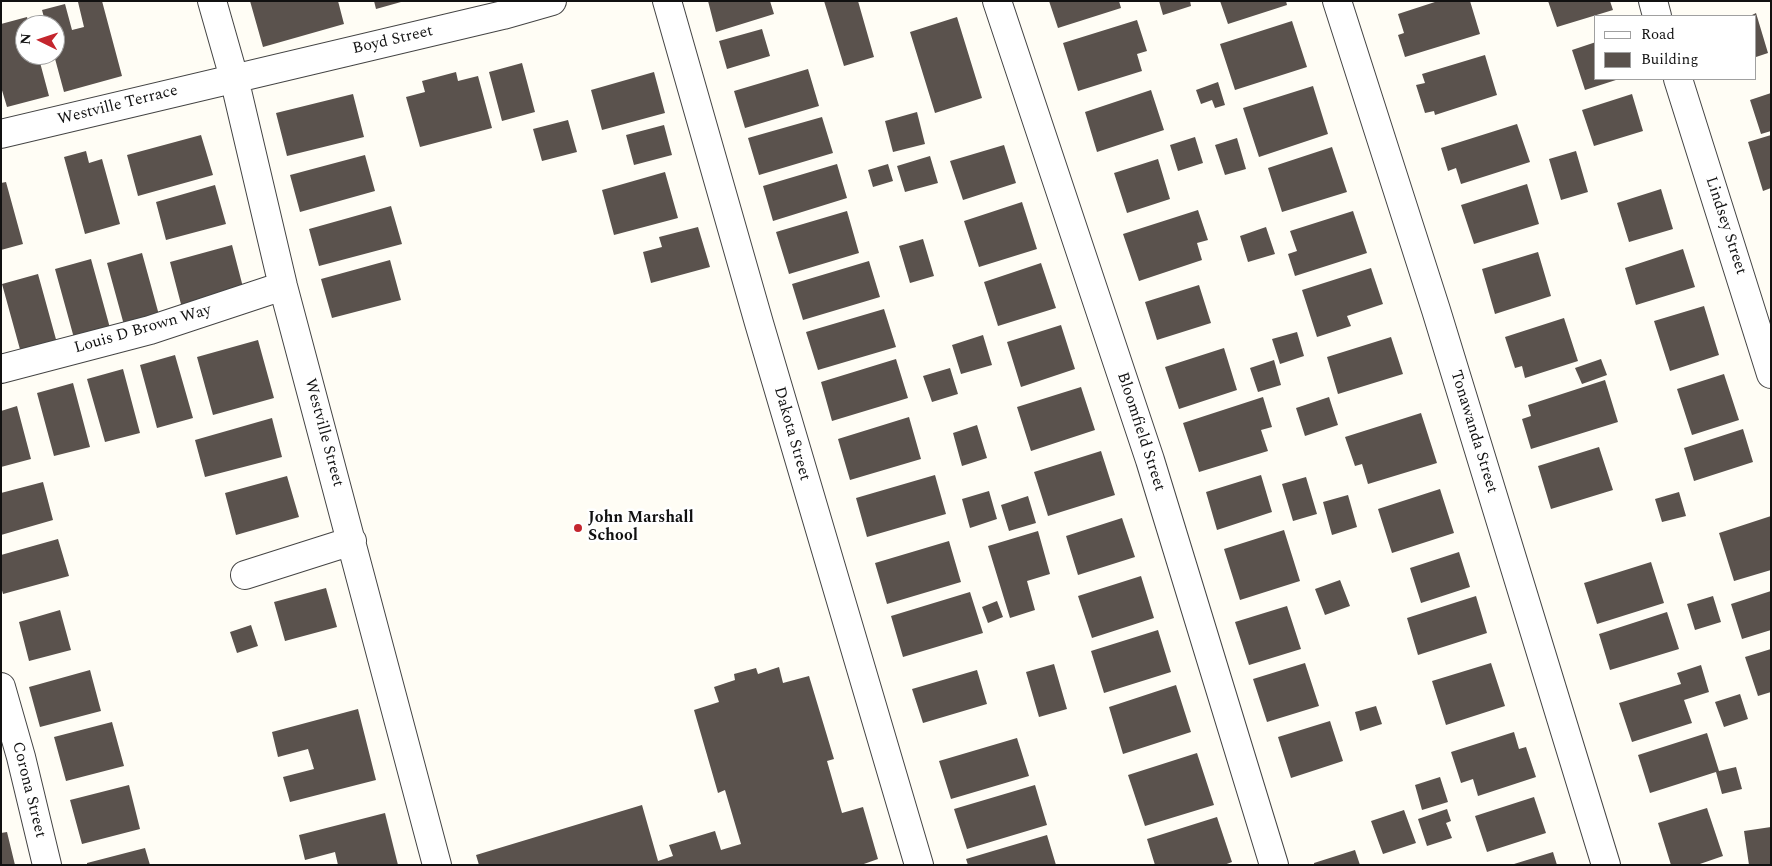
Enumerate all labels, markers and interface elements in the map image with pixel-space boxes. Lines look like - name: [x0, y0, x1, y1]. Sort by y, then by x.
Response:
- north arrow: [15, 15, 65, 65]
- legend: [1594, 15, 1757, 80]
- street label: Boyd Street: [351, 22, 435, 60]
- text: Road: [1641, 23, 1675, 46]
- text: N: [15, 33, 36, 45]
- text: Building: [1641, 48, 1698, 71]
- street label: Westville Terrace: [56, 82, 180, 130]
- street label: Lindsey Street: [1700, 175, 1750, 277]
- street label: Louis D Brown Way: [72, 301, 214, 359]
- street label: Tonawanda Street: [1445, 368, 1501, 496]
- street label: Bloomfield Street: [1112, 370, 1168, 494]
- street label: Westville Street: [299, 377, 347, 489]
- street label: Dakota Street: [768, 385, 814, 483]
- place label: John Marshall School: [588, 509, 694, 547]
- marker: John Marshall School: [572, 522, 584, 534]
- street label: Corona Street: [7, 740, 49, 840]

